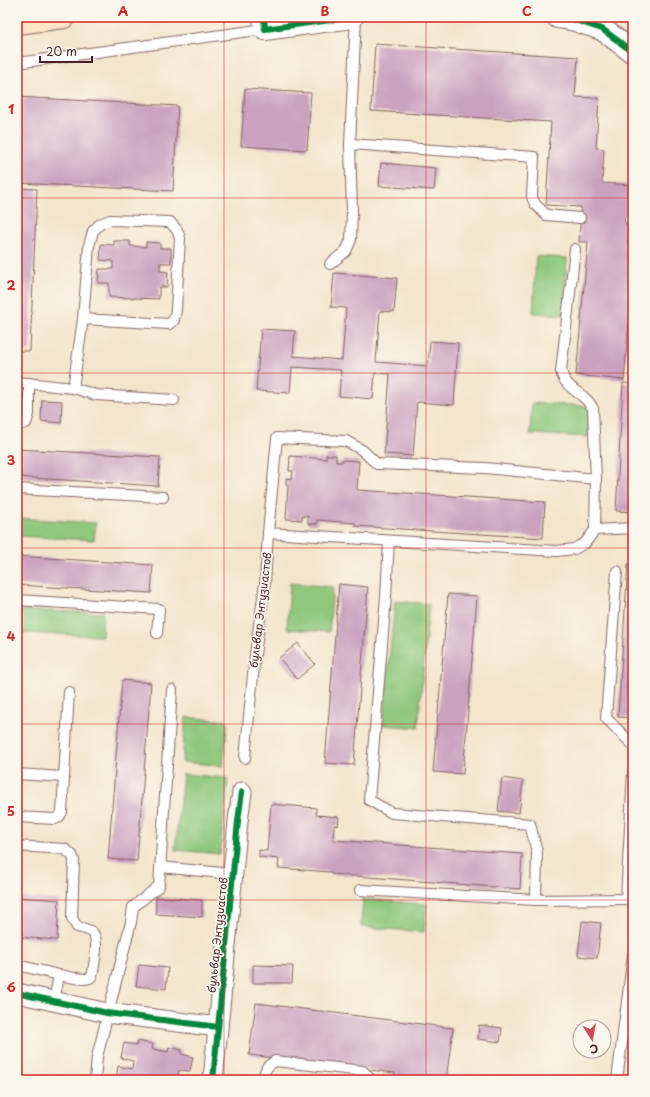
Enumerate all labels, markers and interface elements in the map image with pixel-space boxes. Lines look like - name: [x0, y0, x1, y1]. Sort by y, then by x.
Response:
- text: A: [118, 1, 128, 20]
- text: B: [321, 1, 330, 20]
- text: C: [522, 1, 532, 20]
- scale bar: [40, 38, 92, 64]
- text: 20 m: [46, 42, 77, 60]
- text: 1: [8, 99, 14, 118]
- text: 2: [6, 275, 16, 294]
- text: 3: [7, 450, 16, 469]
- street label: бульвар Энтузиастов: [244, 551, 276, 669]
- text: 4: [7, 626, 16, 645]
- text: 5: [7, 801, 15, 820]
- street label: бульвар Энтузиастов: [202, 876, 232, 994]
- text: 6: [6, 977, 16, 996]
- north arrow: [572, 1019, 612, 1059]
- text: С: [588, 1040, 600, 1058]

